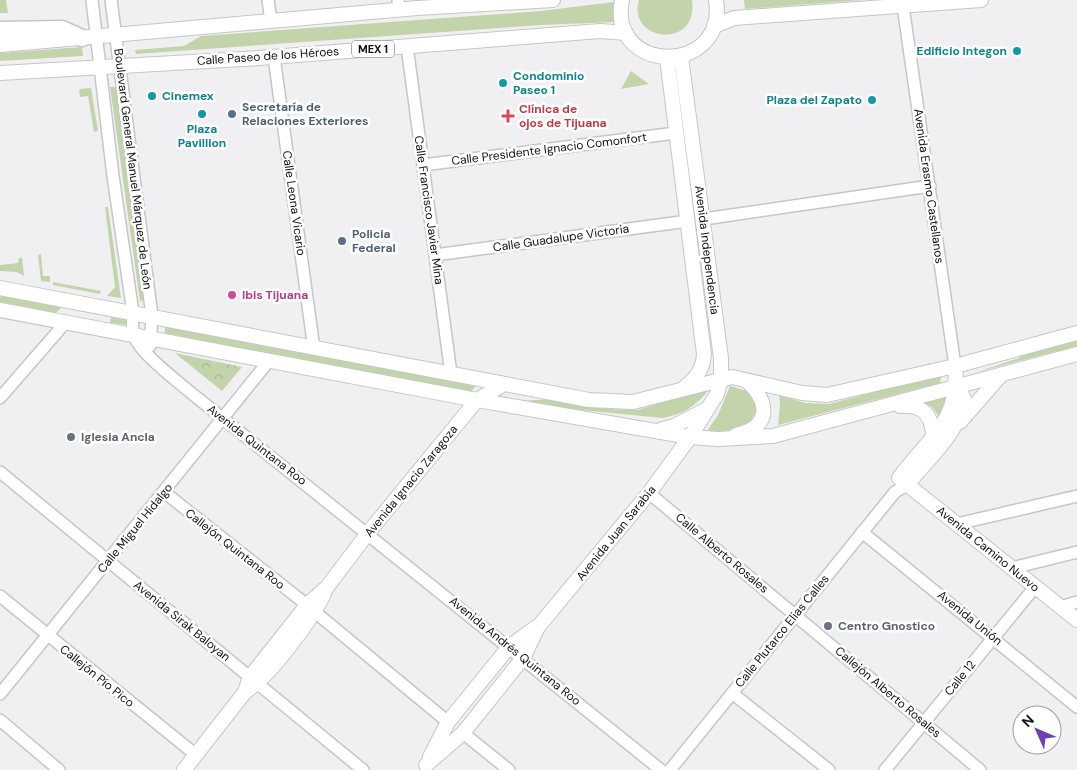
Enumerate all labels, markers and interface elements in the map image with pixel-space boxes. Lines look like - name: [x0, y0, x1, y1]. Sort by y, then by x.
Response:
- road number: MEX 1: [352, 41, 394, 58]
- street label: Calle Paseo de los Héroes: [196, 43, 340, 69]
- place label: Edificio Integon: [916, 43, 1007, 59]
- marker: Edificio Integon: [1011, 45, 1023, 57]
- street label: Boulevard General Manuel Márquez de León: [110, 48, 156, 290]
- place label: Condominio Paseo 1: [513, 68, 584, 98]
- marker: Condominio Paseo 1: [497, 77, 509, 89]
- place label: Cinemex: [162, 88, 214, 104]
- marker: Cinemex: [146, 90, 158, 102]
- place label: Plaza del Zapato: [766, 92, 862, 108]
- marker: Plaza del Zapato: [866, 94, 878, 106]
- place label: Secretaría de Relaciones Exteriores: [242, 99, 368, 129]
- place label: Clínica de ojos de Tijuana: [519, 101, 607, 131]
- marker: Plaza Pavillion: [196, 108, 208, 120]
- marker: Secretaría de Relaciones Exteriores: [226, 108, 238, 120]
- street label: Avenida Erasmo Castellanos: [910, 108, 948, 264]
- marker: Clínica de ojos de Tijuana: [501, 109, 515, 123]
- place label: Plaza Pavillion: [178, 121, 226, 151]
- street label: Calle Presidente Ignacio Comonfort: [450, 129, 648, 169]
- street label: Calle Francisco Javier Mina: [411, 135, 447, 285]
- street label: Calle Leona Vicario: [279, 149, 309, 257]
- street label: Avenida Independencia: [691, 185, 723, 315]
- street label: Calle Guadalupe Victoria: [492, 221, 630, 255]
- place label: Policia Federal: [352, 226, 396, 256]
- marker: Policia Federal: [336, 235, 348, 247]
- place label: Ibis Tijuana: [242, 287, 308, 303]
- marker: Ibis Tijuana: [226, 289, 238, 301]
- street label: Avenida Quintana Roo: [204, 401, 310, 489]
- street label: Avenida Ignacio Zaragoza: [361, 422, 461, 540]
- place label: Iglesia Ancla: [81, 429, 155, 445]
- marker: Iglesia Ancla: [65, 431, 77, 443]
- street label: Calle Miguel Hidalgo: [94, 480, 176, 576]
- street label: Avenida Juan Sarabia: [573, 482, 659, 584]
- street label: Avenida Camino Nuevo: [933, 503, 1043, 595]
- street label: Callejón Quintana Roo: [182, 505, 288, 593]
- street label: Calle Alberto Rosales: [672, 509, 772, 597]
- street label: Calle Plutarco Elias Calles: [731, 571, 833, 691]
- street label: Avenida Sirak Baloyan: [130, 577, 234, 665]
- street label: Avenida Unión: [934, 587, 1006, 649]
- street label: Avenida Andrés Quintana Roo: [446, 593, 584, 709]
- place label: Centro Gnostico: [838, 618, 935, 634]
- marker: Centro Gnostico: [822, 620, 834, 632]
- street label: Callejón Pío Pico: [57, 641, 137, 711]
- street label: Callejón Alberto Rosales: [832, 643, 944, 741]
- street label: Calle 12: [941, 657, 979, 699]
- north arrow: [1012, 705, 1062, 755]
- text: N: [1018, 711, 1038, 731]

